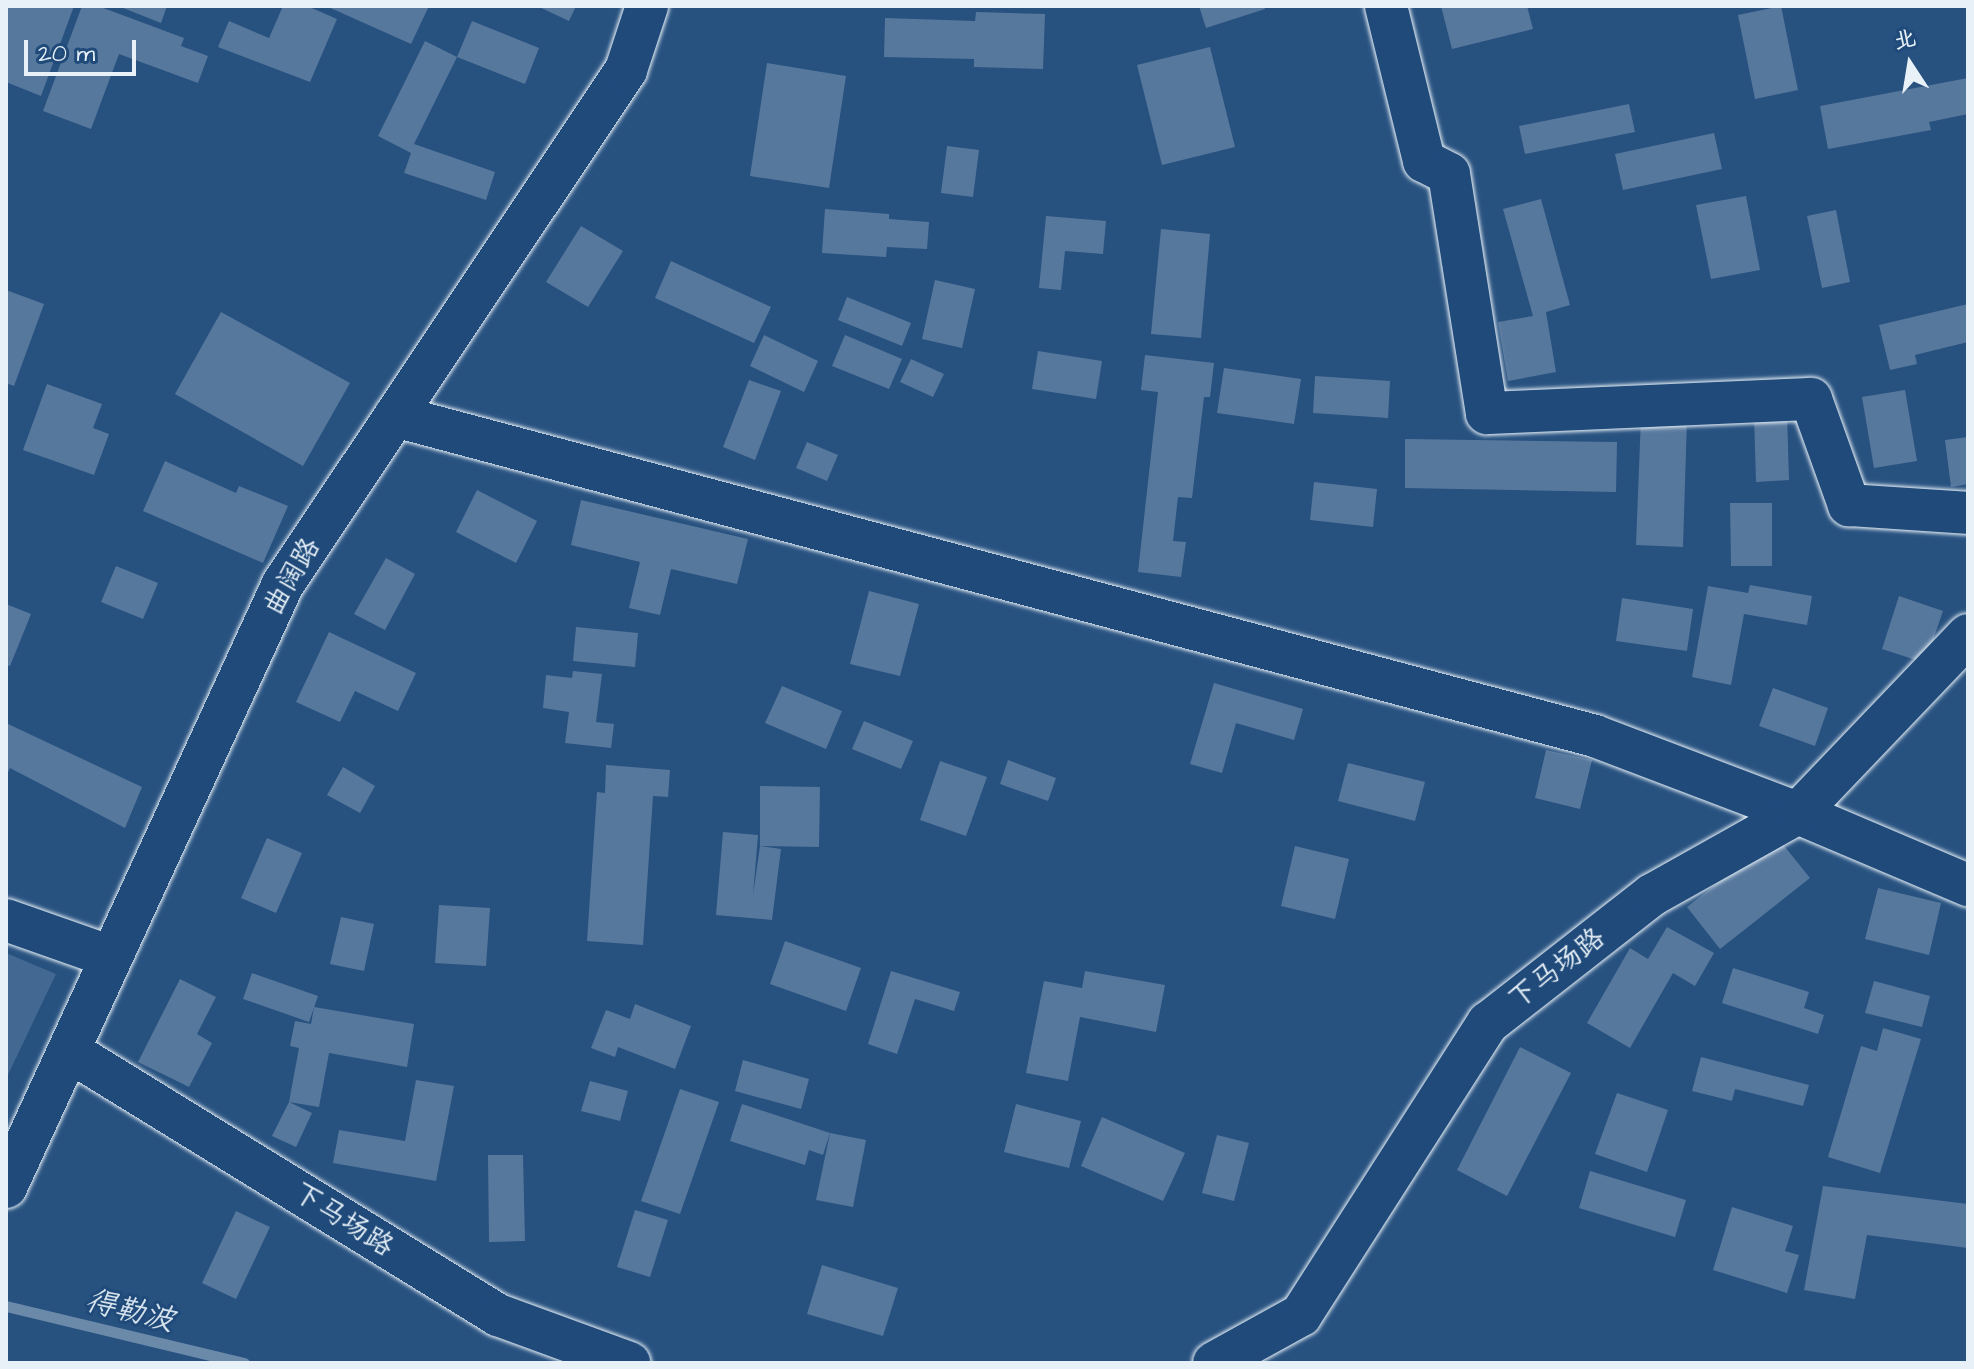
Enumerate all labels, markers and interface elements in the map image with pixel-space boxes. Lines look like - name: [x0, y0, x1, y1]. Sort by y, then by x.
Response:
- text: 北: [1891, 23, 1919, 57]
- scale bar: [28, 24, 140, 74]
- north arrow: [1870, 24, 1950, 104]
- text: 20 m: [38, 37, 95, 71]
- street label: 曲阔路: [256, 532, 328, 622]
- street label: 下马场路: [1503, 921, 1611, 1017]
- street label: 下马场路: [287, 1176, 399, 1264]
- water label: 得勒波: [82, 1283, 178, 1339]

